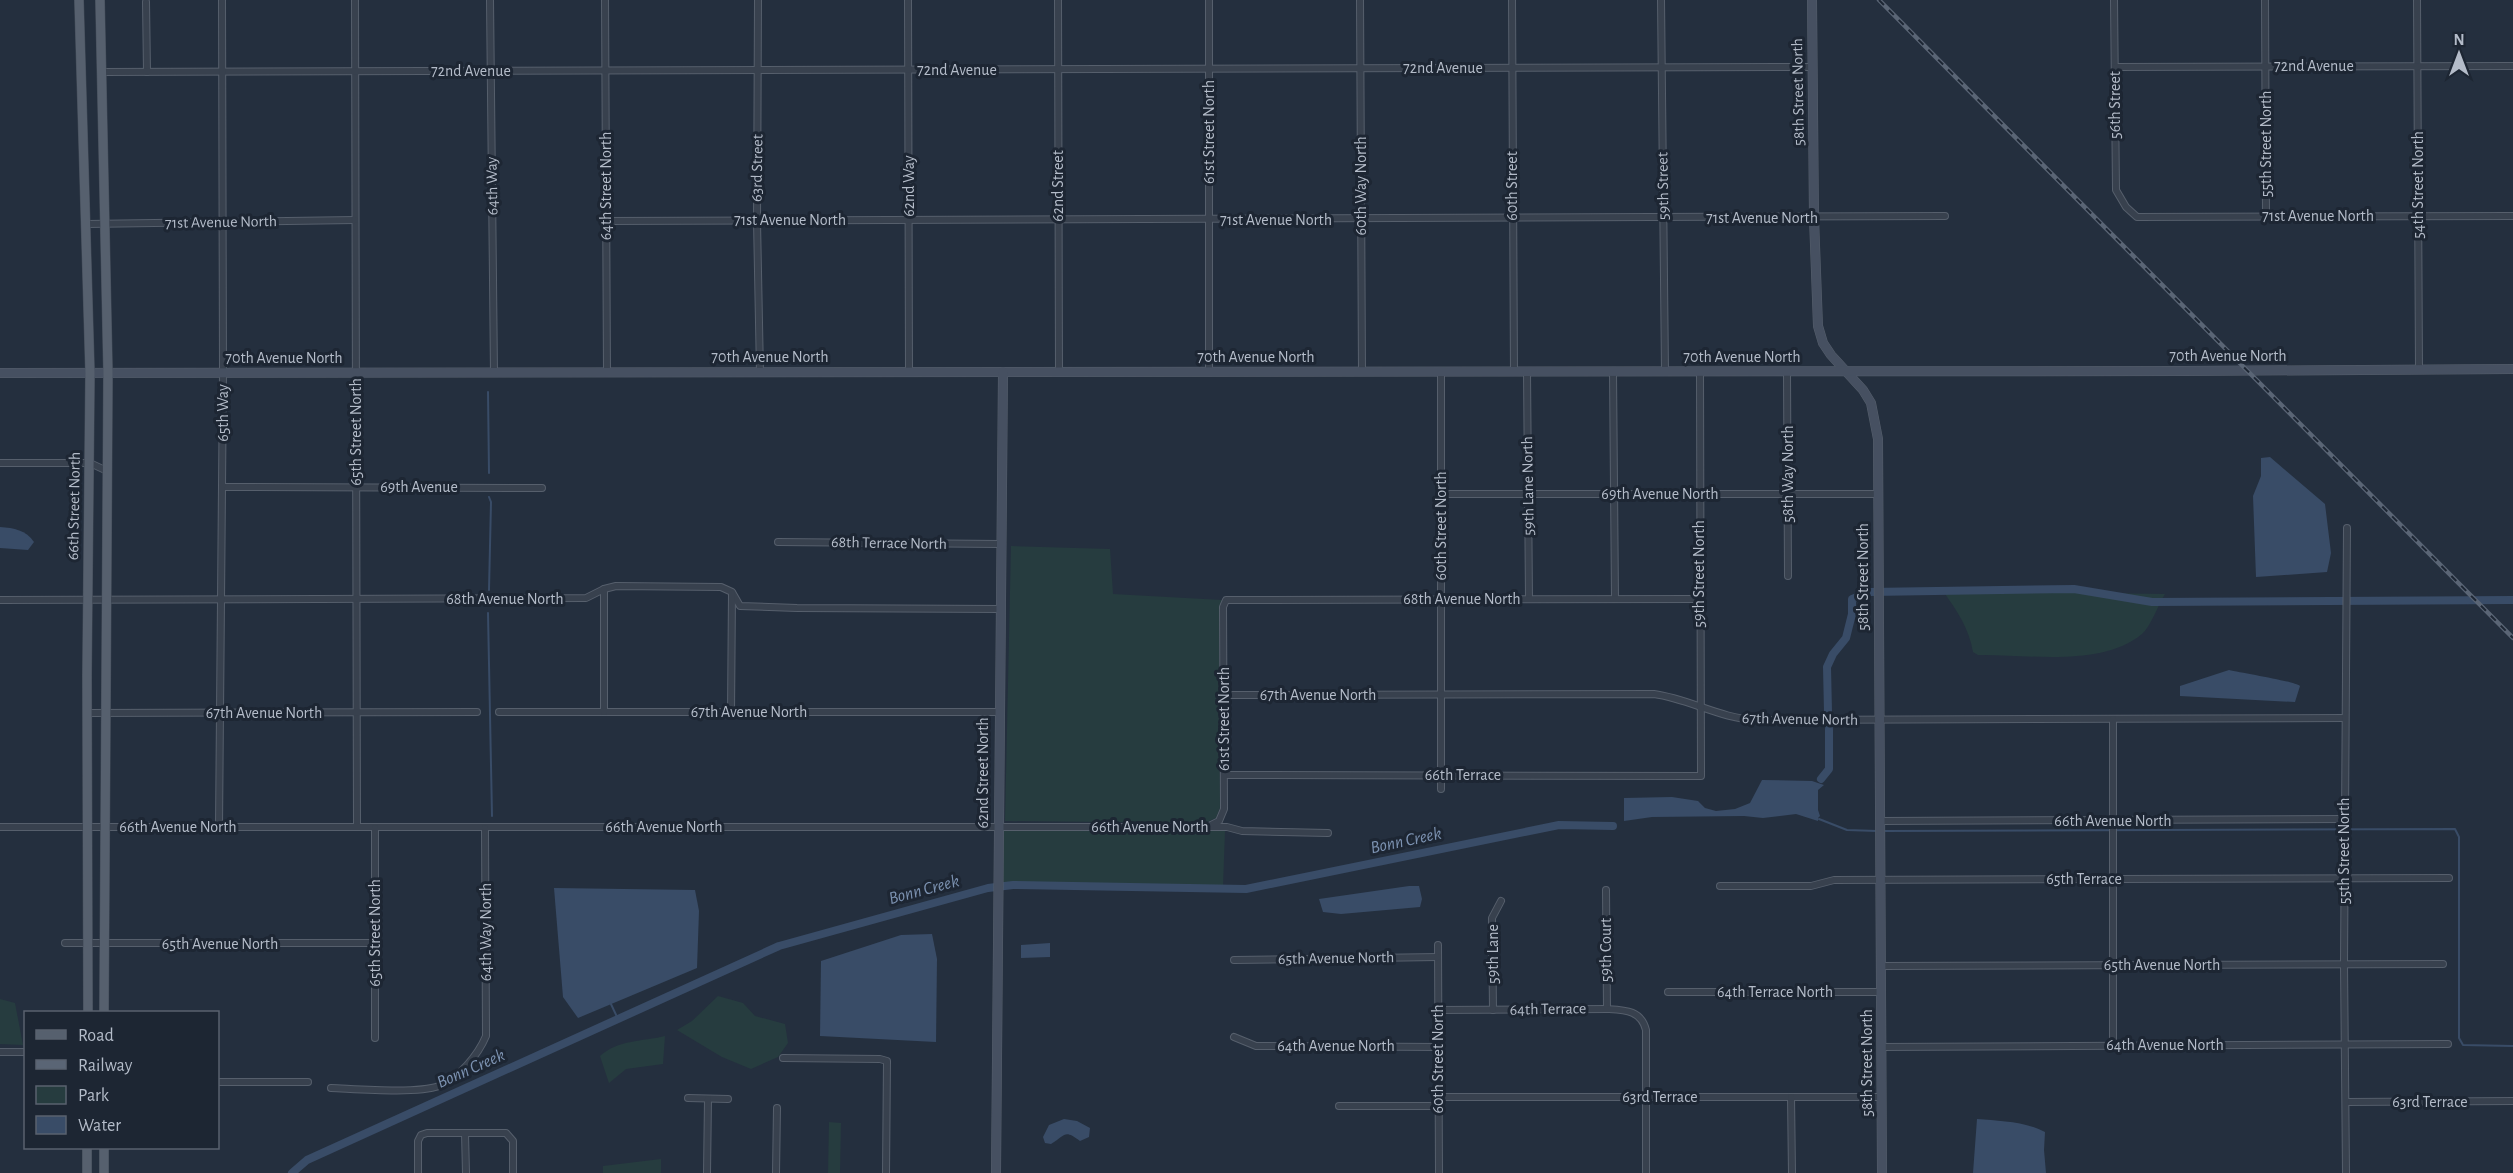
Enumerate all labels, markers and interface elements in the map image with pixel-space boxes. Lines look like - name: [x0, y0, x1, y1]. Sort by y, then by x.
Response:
- north arrow: [2429, 24, 2489, 84]
- text: N: [2453, 32, 2465, 48]
- street label: 58th Street North: [1789, 38, 1807, 146]
- street label: 72nd Avenue: [2274, 58, 2354, 74]
- street label: 72nd Avenue: [1403, 60, 1483, 76]
- street label: 72nd Avenue: [917, 62, 997, 78]
- street label: 72nd Avenue: [431, 63, 511, 79]
- street label: 56th Street: [2107, 71, 2123, 139]
- street label: 61st Street North: [1201, 80, 1217, 184]
- street label: 55th Street North: [2258, 91, 2274, 197]
- street label: 54th Street North: [2410, 131, 2426, 239]
- street label: 64th Street North: [598, 132, 614, 240]
- street label: 63rd Street: [748, 134, 766, 202]
- street label: 60th Way North: [1353, 136, 1370, 236]
- street label: 62nd Street: [1050, 150, 1066, 222]
- street label: 60th Street: [1504, 151, 1520, 221]
- street label: 59th Street: [1654, 152, 1672, 220]
- street label: 62nd Way: [901, 155, 918, 217]
- street label: 64th Way: [483, 156, 502, 216]
- street label: 71st Avenue North: [2262, 208, 2374, 224]
- street label: 71st Avenue North: [1706, 210, 1818, 226]
- street label: 71st Avenue North: [734, 212, 846, 228]
- street label: 71st Avenue North: [1220, 212, 1332, 228]
- street label: 71st Avenue North: [165, 213, 277, 231]
- street label: 70th Avenue North: [2169, 348, 2287, 364]
- street label: 70th Avenue North: [711, 349, 829, 365]
- street label: 70th Avenue North: [1197, 349, 1315, 365]
- street label: 70th Avenue North: [1683, 349, 1801, 365]
- street label: 70th Avenue North: [225, 350, 343, 366]
- street label: 65th Street North: [348, 378, 364, 486]
- street label: 65th Way: [215, 384, 232, 442]
- street label: 58th Way North: [1780, 425, 1797, 523]
- street label: 59th Lane North: [1519, 436, 1537, 536]
- street label: 66th Street North: [65, 452, 83, 560]
- street label: 60th Street North: [1433, 471, 1449, 581]
- street label: 69th Avenue: [380, 479, 458, 495]
- street label: 69th Avenue North: [1601, 486, 1719, 502]
- street label: 59th Street North: [1691, 520, 1707, 628]
- street label: 58th Street North: [1855, 523, 1871, 631]
- street label: 68th Terrace North: [831, 534, 947, 552]
- street label: 68th Avenue North: [446, 591, 564, 607]
- street label: 68th Avenue North: [1403, 591, 1521, 607]
- street label: 61st Street North: [1216, 667, 1232, 771]
- street label: 67th Avenue North: [1260, 687, 1376, 703]
- street label: 67th Avenue North: [691, 704, 807, 720]
- street label: 67th Avenue North: [206, 705, 322, 721]
- street label: 67th Avenue North: [1742, 710, 1858, 728]
- street label: 62nd Street North: [975, 717, 991, 829]
- street label: 66th Terrace: [1425, 767, 1501, 783]
- street label: 55th Street North: [2336, 798, 2352, 904]
- street label: 66th Avenue North: [2054, 813, 2172, 829]
- street label: 66th Avenue North: [119, 819, 237, 835]
- street label: 66th Avenue North: [605, 819, 723, 835]
- street label: 66th Avenue North: [1091, 819, 1209, 835]
- water label: Bonn Creek: [1369, 825, 1443, 857]
- street label: 65th Terrace: [2046, 871, 2122, 887]
- water label: Bonn Creek: [887, 872, 961, 908]
- street label: 65th Street North: [367, 879, 383, 987]
- street label: 64th Way North: [478, 883, 495, 981]
- street label: 59th Court: [1598, 918, 1614, 982]
- street label: 59th Lane: [1485, 924, 1501, 984]
- street label: 65th Avenue North: [162, 936, 278, 952]
- street label: 65th Avenue North: [1278, 949, 1394, 967]
- street label: 65th Avenue North: [2104, 957, 2220, 973]
- street label: 64th Terrace North: [1717, 984, 1833, 1000]
- street label: 64th Terrace: [1510, 1000, 1586, 1018]
- street label: 60th Street North: [1430, 1004, 1446, 1114]
- street label: 58th Street North: [1859, 1009, 1875, 1117]
- legend: [24, 1011, 219, 1149]
- text: Road: [78, 1027, 114, 1045]
- street label: 64th Avenue North: [2106, 1037, 2224, 1053]
- street label: 64th Avenue North: [1277, 1038, 1395, 1054]
- water label: Bonn Creek: [434, 1046, 508, 1092]
- text: Railway: [78, 1057, 133, 1075]
- text: Park: [78, 1087, 110, 1105]
- street label: 63rd Terrace: [1622, 1089, 1698, 1105]
- street label: 63rd Terrace: [2392, 1094, 2468, 1110]
- text: Water: [78, 1117, 121, 1135]

